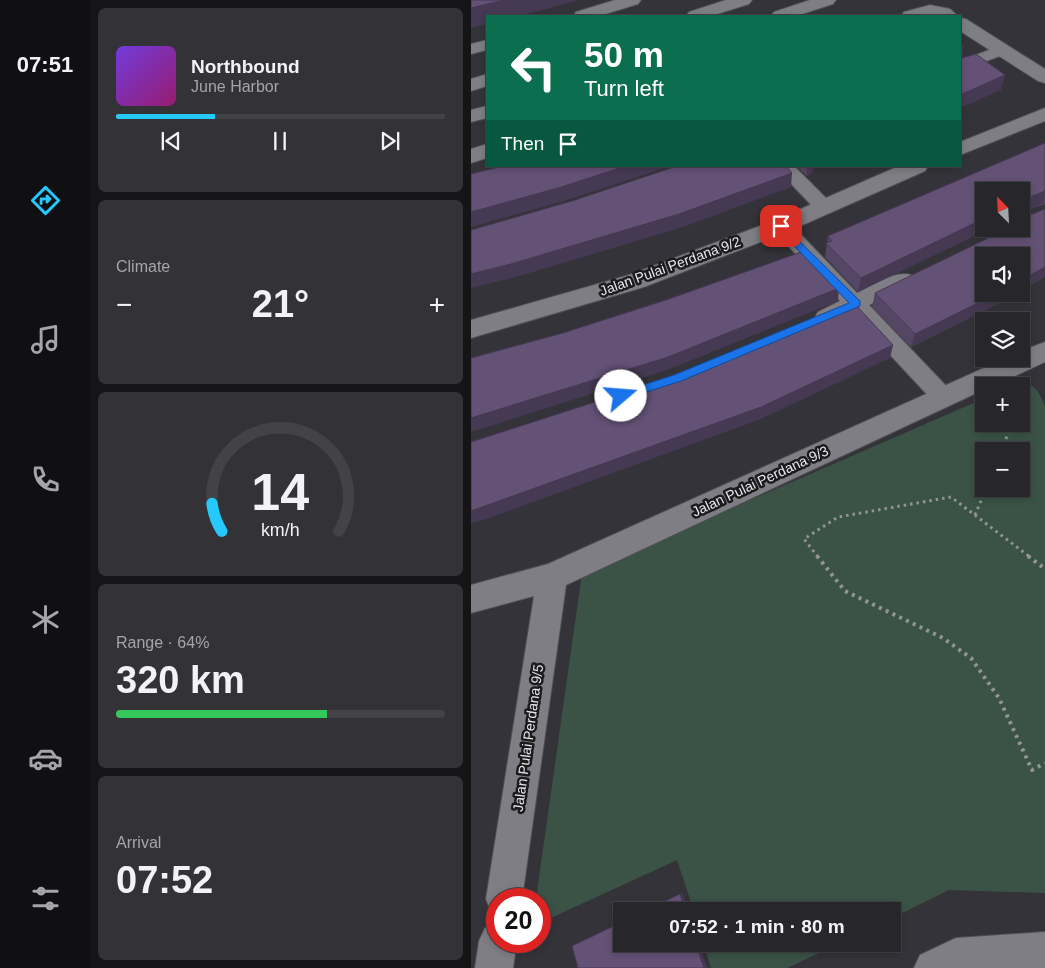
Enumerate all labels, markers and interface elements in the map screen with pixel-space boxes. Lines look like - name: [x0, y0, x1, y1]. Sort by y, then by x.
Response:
- icon: left: [501, 35, 566, 100]
- text: 50 m: [584, 35, 664, 74]
- text: 07:51: [17, 52, 73, 77]
- text: Northbound: [191, 56, 300, 77]
- text: Turn left: [584, 76, 664, 101]
- text: June Harbor: [191, 78, 279, 95]
- icon: previous: [157, 127, 185, 155]
- icon: pause: [266, 127, 294, 155]
- icon: next: [376, 127, 404, 155]
- icon: arrive: [554, 130, 582, 158]
- text: Then: [501, 133, 544, 154]
- north arrow: [975, 182, 1030, 238]
- map controls: [975, 182, 1030, 497]
- icon: directions: [28, 183, 63, 218]
- pin: [760, 205, 802, 247]
- icon: arrive: [767, 212, 795, 240]
- street label: Jalan Pulai Perdana 9/2: [597, 233, 743, 299]
- button: sound: [975, 247, 1030, 302]
- text: Climate: [116, 258, 170, 275]
- text: 21°: [252, 283, 309, 325]
- text: −: [116, 289, 132, 320]
- text: +: [429, 289, 445, 320]
- button: layers: [975, 312, 1030, 367]
- icon: music: [28, 322, 63, 357]
- position arrow: [594, 369, 646, 421]
- button: +: [975, 377, 1030, 432]
- street label: Jalan Pulai Perdana 9/3: [689, 442, 831, 520]
- button: −: [975, 442, 1030, 497]
- icon: phone: [28, 462, 63, 497]
- text: 14: [252, 463, 309, 521]
- text: km/h: [261, 520, 300, 540]
- icon: climate: [28, 602, 63, 637]
- text: Range · 64%: [116, 634, 209, 651]
- text: 320 km: [116, 659, 245, 701]
- street label: Jalan Pulai Perdana 9/5: [510, 663, 546, 813]
- icon: car: [28, 741, 63, 776]
- text: Arrival: [116, 834, 161, 851]
- text: 07:52: [116, 859, 213, 901]
- icon: filters: [28, 881, 63, 916]
- speed limit sign: 20: [486, 888, 551, 953]
- text: 07:52 · 1 min · 80 m: [669, 916, 845, 937]

